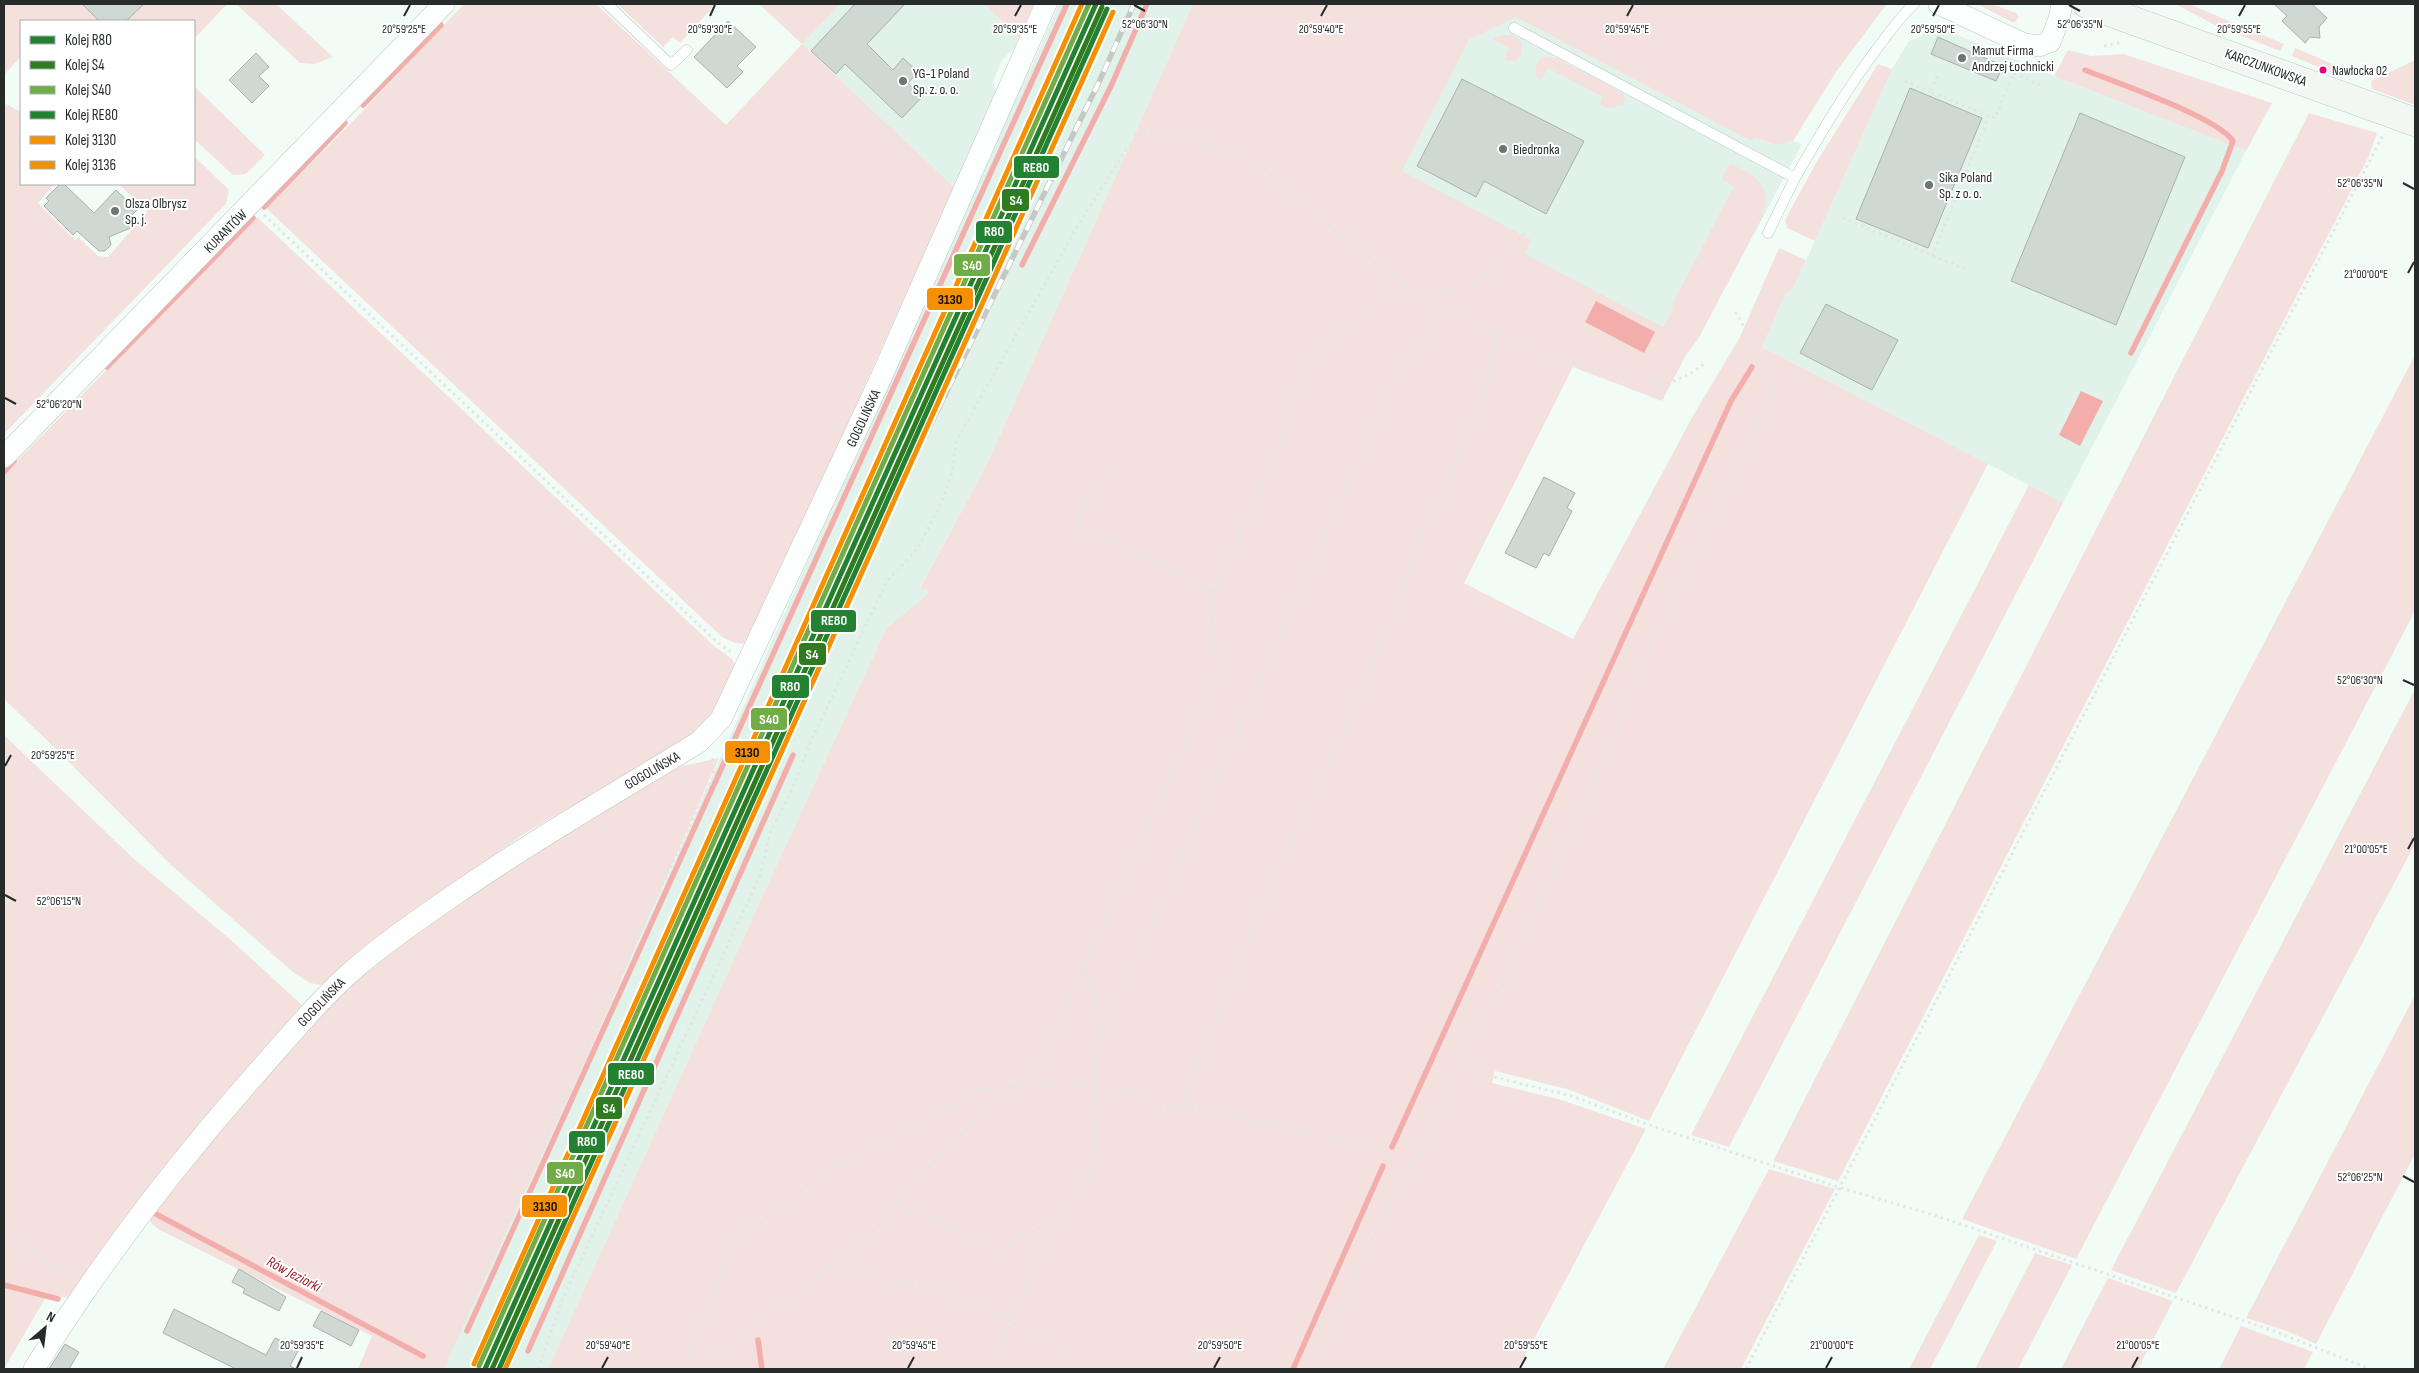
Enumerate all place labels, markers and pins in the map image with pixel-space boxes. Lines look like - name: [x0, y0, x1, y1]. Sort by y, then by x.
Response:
- place label: Mamut Firma Andrzej Łochnicki: [1971, 42, 2054, 75]
- marker: Mamut Firma Andrzej Łochnicki: [1956, 52, 1968, 64]
- place label: Nawłocka 02: [2332, 63, 2387, 79]
- place label: YG-1 Poland Sp. z. o. o.: [913, 65, 970, 98]
- marker: Nawłocka 02: [2318, 65, 2328, 75]
- marker: YG-1 Poland Sp. z. o. o.: [897, 75, 909, 87]
- place label: Biedronka: [1513, 141, 1560, 158]
- marker: Biedronka: [1497, 143, 1509, 155]
- place label: Sika Poland Sp. z o. o.: [1939, 169, 1992, 202]
- marker: Sika Poland Sp. z o. o.: [1923, 179, 1935, 191]
- place label: Olsza Olbrysz Sp. j.: [125, 195, 187, 228]
- marker: Olsza Olbrysz Sp. j.: [109, 205, 121, 217]

